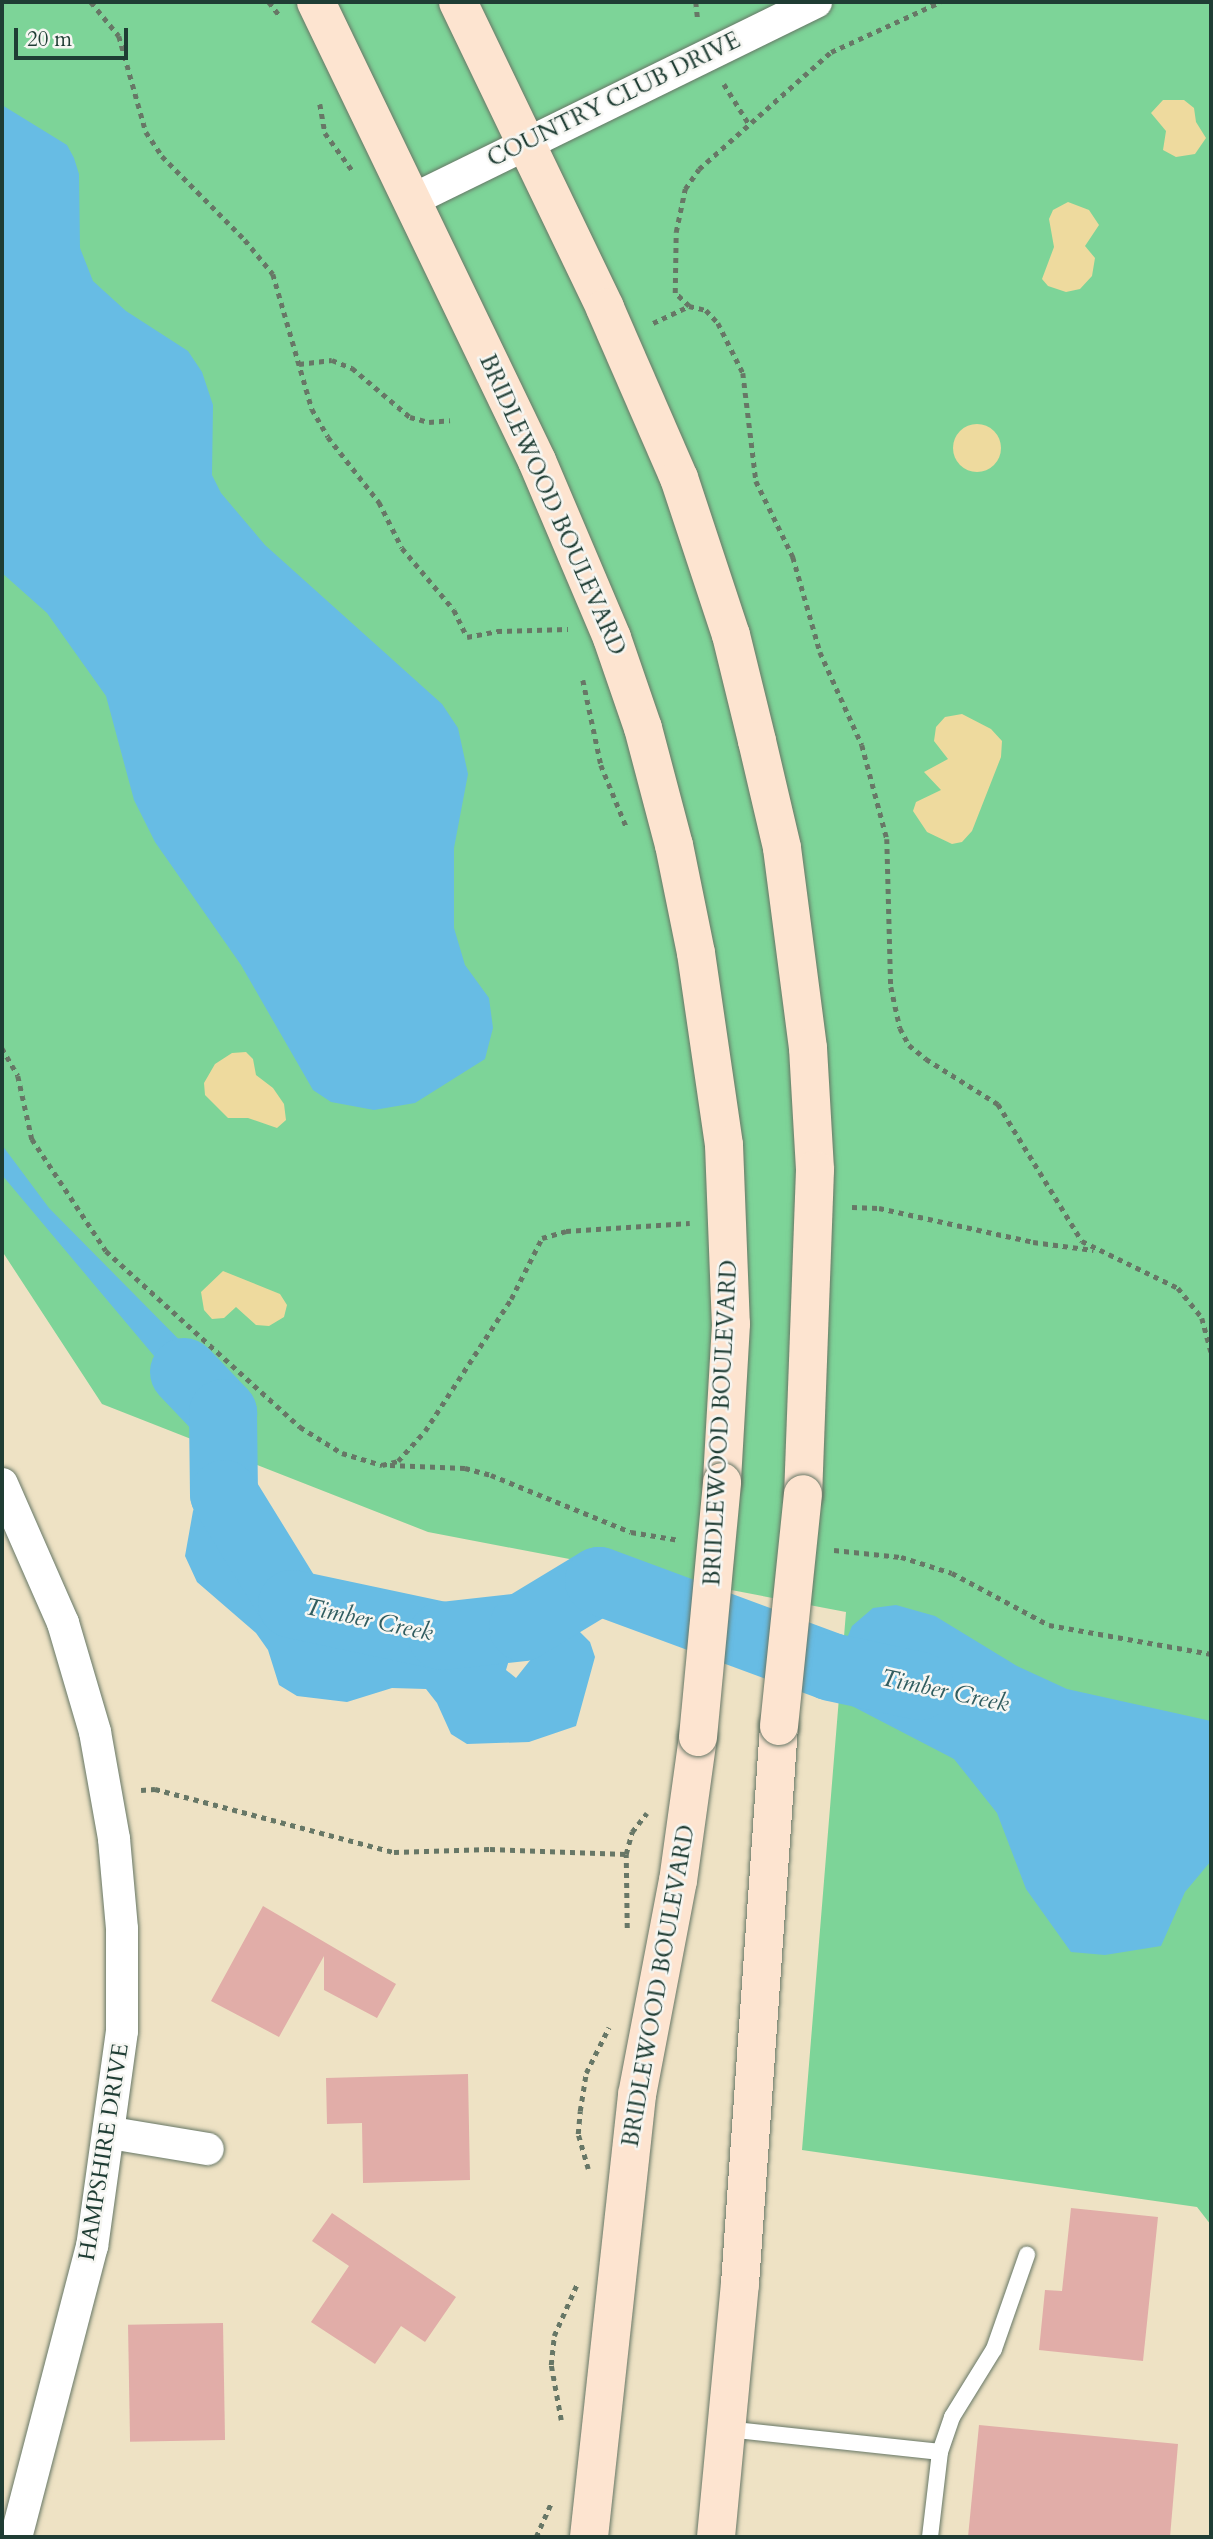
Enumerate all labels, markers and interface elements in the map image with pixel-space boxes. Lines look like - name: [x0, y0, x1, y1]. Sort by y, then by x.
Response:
- scale bar: [18, 14, 131, 58]
- text: 20 m: [27, 25, 72, 54]
- street label: COUNTRY CLUB DRIVE: [483, 27, 745, 173]
- street label: BRIDLEWOOD BOULEVARD: [473, 350, 631, 660]
- street label: BRIDLEWOOD BOULEVARD: [699, 1259, 743, 1587]
- water label: Timber Creek: [302, 1592, 436, 1648]
- water label: Timber Creek: [878, 1663, 1012, 1719]
- street label: BRIDLEWOOD BOULEVARD: [617, 1823, 701, 2149]
- street label: HAMPSHIRE DRIVE: [73, 2042, 135, 2262]

